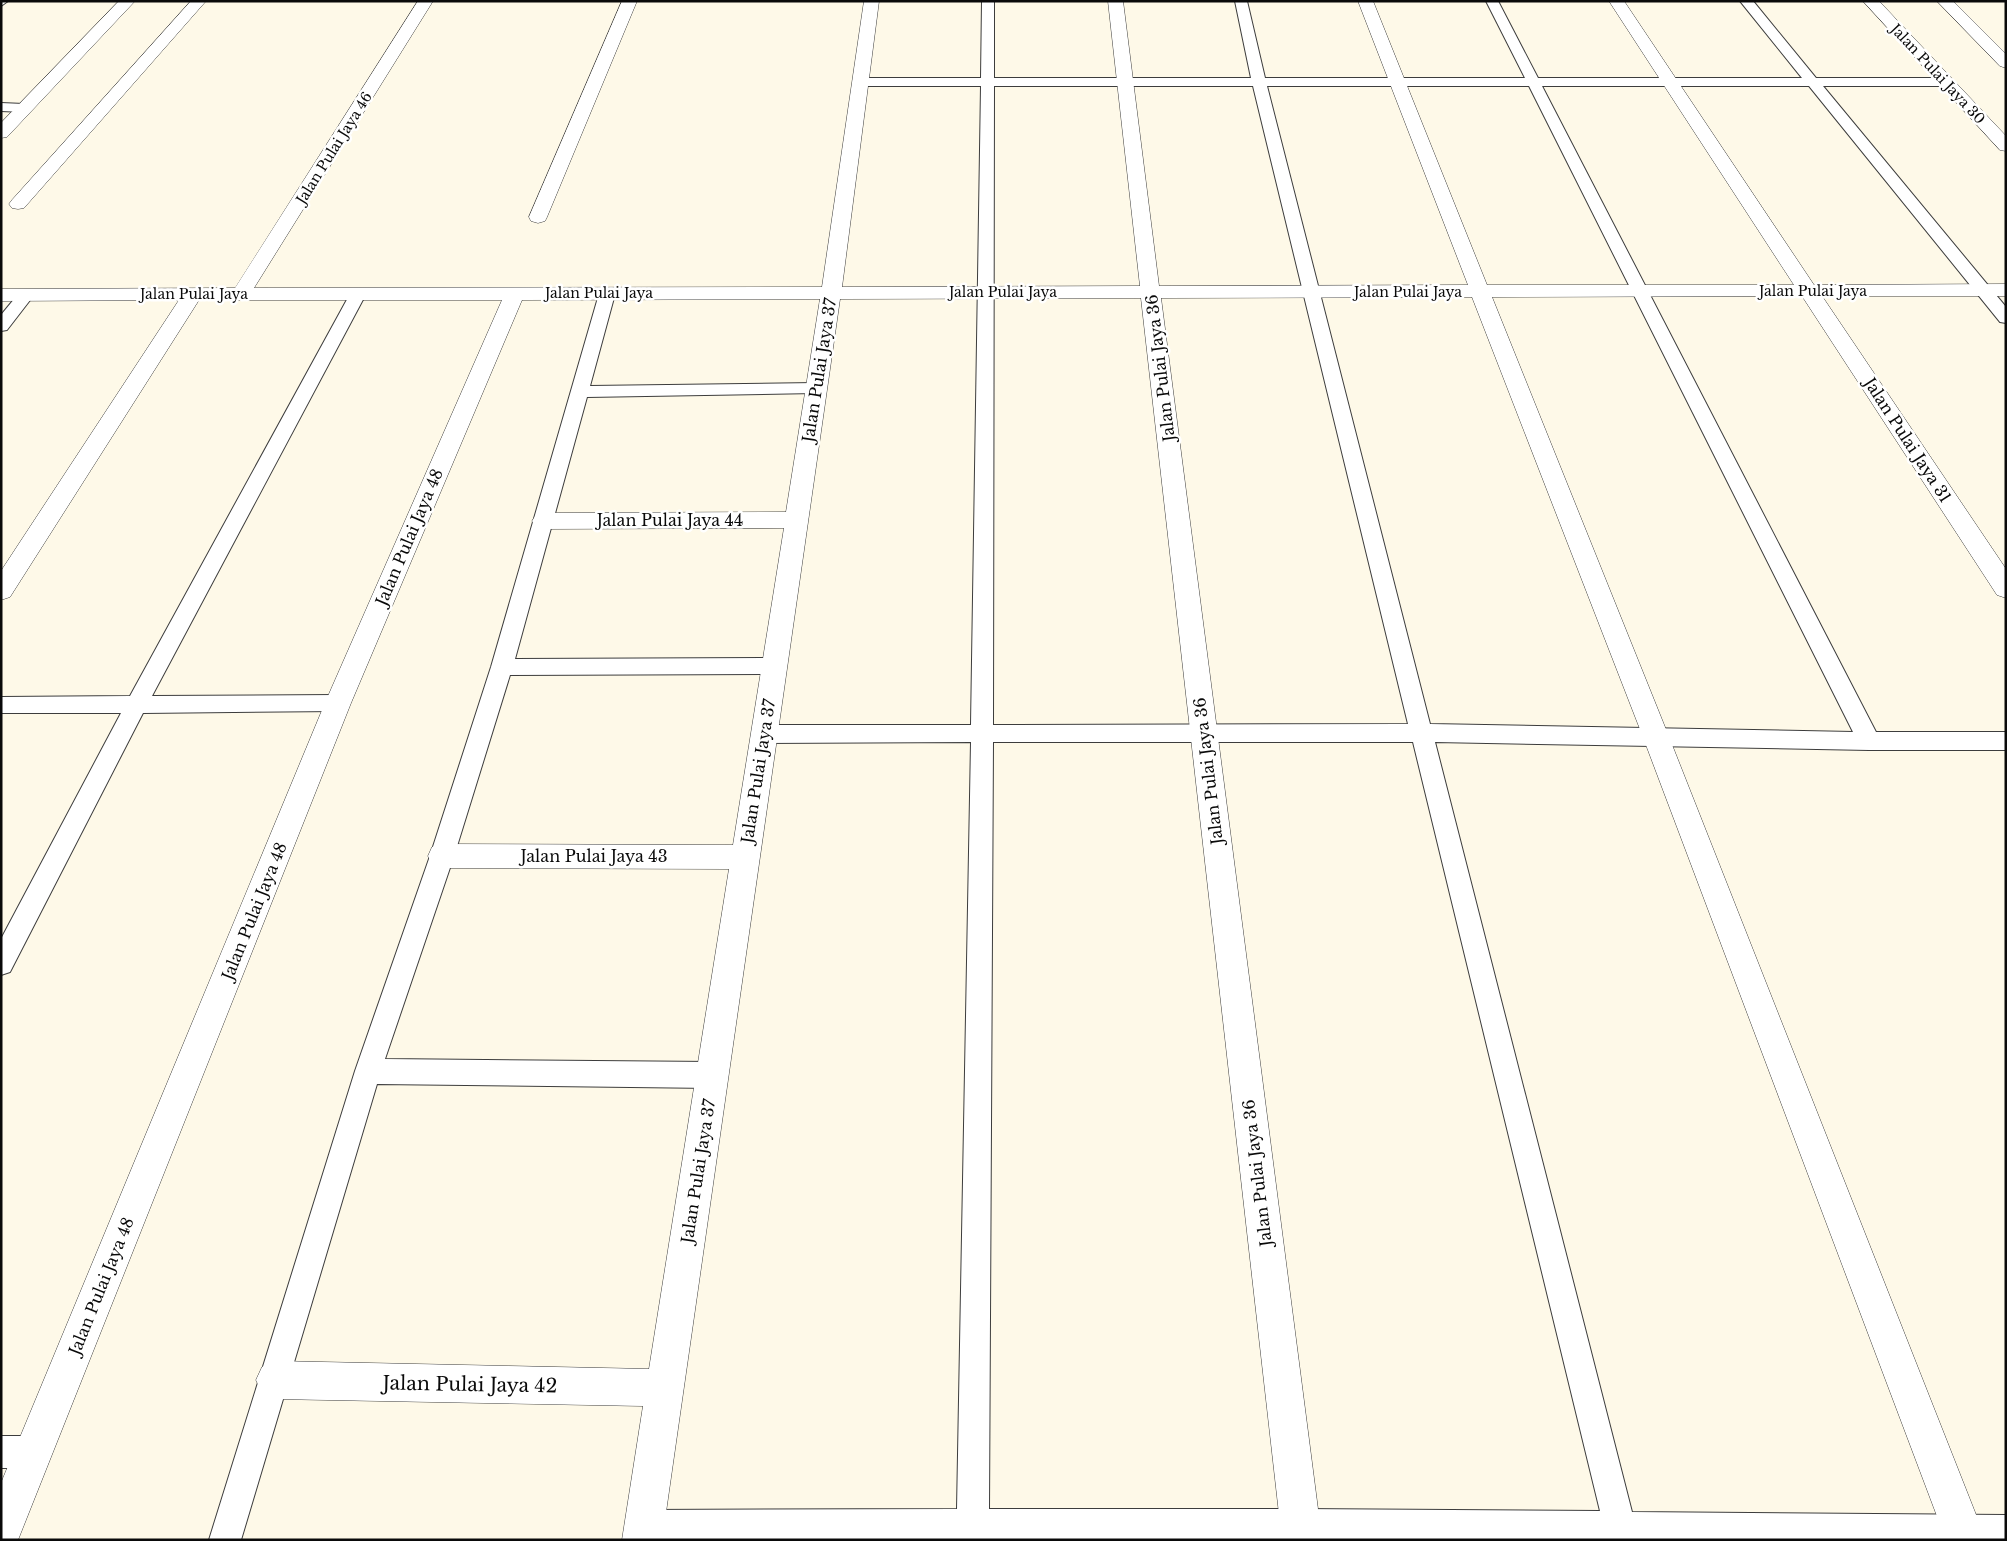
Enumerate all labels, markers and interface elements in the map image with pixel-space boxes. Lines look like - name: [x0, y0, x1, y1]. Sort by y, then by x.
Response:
- street label: Jalan Pulai Jaya 30: [1886, 19, 1989, 128]
- street label: Jalan Pulai Jaya 46: [291, 89, 376, 209]
- street label: Jalan Pulai Jaya: [1757, 282, 1867, 300]
- street label: Jalan Pulai Jaya: [947, 283, 1057, 301]
- street label: Jalan Pulai Jaya: [1352, 283, 1462, 301]
- street label: Jalan Pulai Jaya: [543, 284, 653, 302]
- street label: Jalan Pulai Jaya: [138, 285, 248, 303]
- street label: Jalan Pulai Jaya 36: [1141, 293, 1179, 445]
- street label: Jalan Pulai Jaya 37: [797, 296, 840, 445]
- street label: Jalan Pulai Jaya 31: [1859, 372, 1956, 506]
- street label: Jalan Pulai Jaya 48: [370, 466, 447, 610]
- street label: Jalan Pulai Jaya 44: [595, 510, 743, 530]
- street label: Jalan Pulai Jaya 36: [1189, 696, 1227, 848]
- street label: Jalan Pulai Jaya 37: [736, 697, 779, 846]
- street label: Jalan Pulai Jaya 48: [216, 839, 291, 985]
- street label: Jalan Pulai Jaya 43: [518, 846, 668, 866]
- street label: Jalan Pulai Jaya 37: [676, 1097, 719, 1246]
- street label: Jalan Pulai Jaya 36: [1238, 1098, 1276, 1250]
- street label: Jalan Pulai Jaya 48: [63, 1214, 138, 1360]
- street label: Jalan Pulai Jaya 42: [380, 1371, 557, 1398]

